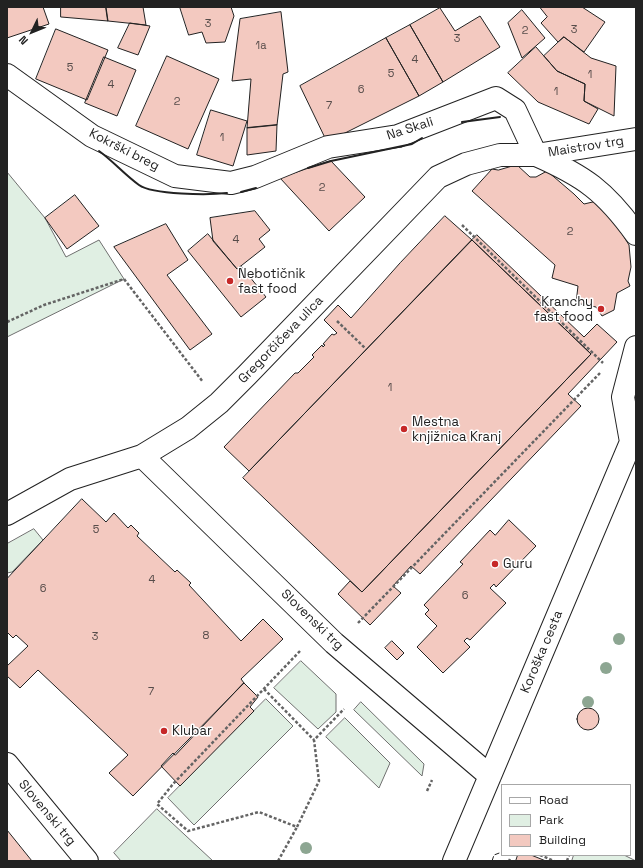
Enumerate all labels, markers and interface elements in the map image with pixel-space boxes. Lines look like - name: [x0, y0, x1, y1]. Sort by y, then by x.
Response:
- north arrow: [12, 12, 52, 52]
- house number: 3: [205, 17, 211, 31]
- house number: 3: [571, 23, 577, 37]
- house number: 2: [522, 24, 528, 38]
- house number: 3: [454, 32, 460, 46]
- text: N: [16, 33, 31, 48]
- house number: 1a: [256, 39, 266, 53]
- house number: 4: [412, 53, 418, 67]
- house number: 5: [67, 61, 73, 75]
- house number: 5: [388, 67, 394, 81]
- house number: 1: [588, 68, 592, 82]
- house number: 4: [108, 78, 114, 92]
- house number: 6: [358, 83, 364, 97]
- house number: 1: [554, 85, 558, 99]
- house number: 2: [174, 95, 180, 109]
- house number: 7: [326, 99, 332, 113]
- street label: Na Skali: [385, 114, 435, 144]
- street label: Kokrški breg: [86, 126, 162, 174]
- house number: 1: [220, 131, 224, 145]
- street label: Maistrov trg: [547, 133, 625, 161]
- house number: 2: [319, 181, 325, 195]
- house number: 2: [567, 225, 573, 239]
- house number: 4: [233, 233, 239, 247]
- place label: Nebotičnik fast food: [238, 266, 306, 297]
- marker: Nebotičnik fast food: [225, 276, 235, 286]
- street label: Gregorčičeva ulica: [235, 293, 327, 387]
- place label: Kranchy fast food: [534, 294, 593, 325]
- marker: Kranchy fast food: [596, 304, 606, 314]
- house number: 1: [388, 381, 392, 395]
- place label: Mestna knjižnica Kranj: [412, 414, 501, 445]
- marker: Mestna knjižnica Kranj: [399, 424, 409, 434]
- house number: 5: [93, 523, 99, 537]
- place label: Guru: [503, 556, 532, 572]
- marker: Guru: [490, 559, 500, 569]
- house number: 4: [149, 573, 155, 587]
- house number: 6: [40, 582, 46, 596]
- street label: Slovenski trg: [278, 586, 346, 654]
- house number: 6: [462, 589, 468, 603]
- street label: Koroška cesta: [518, 608, 566, 696]
- house number: 8: [203, 629, 209, 643]
- house number: 3: [92, 630, 98, 644]
- house number: 7: [148, 685, 154, 699]
- place label: Klubar: [172, 723, 212, 739]
- marker: Klubar: [159, 726, 169, 736]
- street label: Slovenski trg: [15, 777, 79, 849]
- legend: [501, 784, 631, 856]
- text: Road: [539, 792, 568, 808]
- text: Park: [539, 812, 564, 828]
- text: Building: [539, 832, 586, 848]

